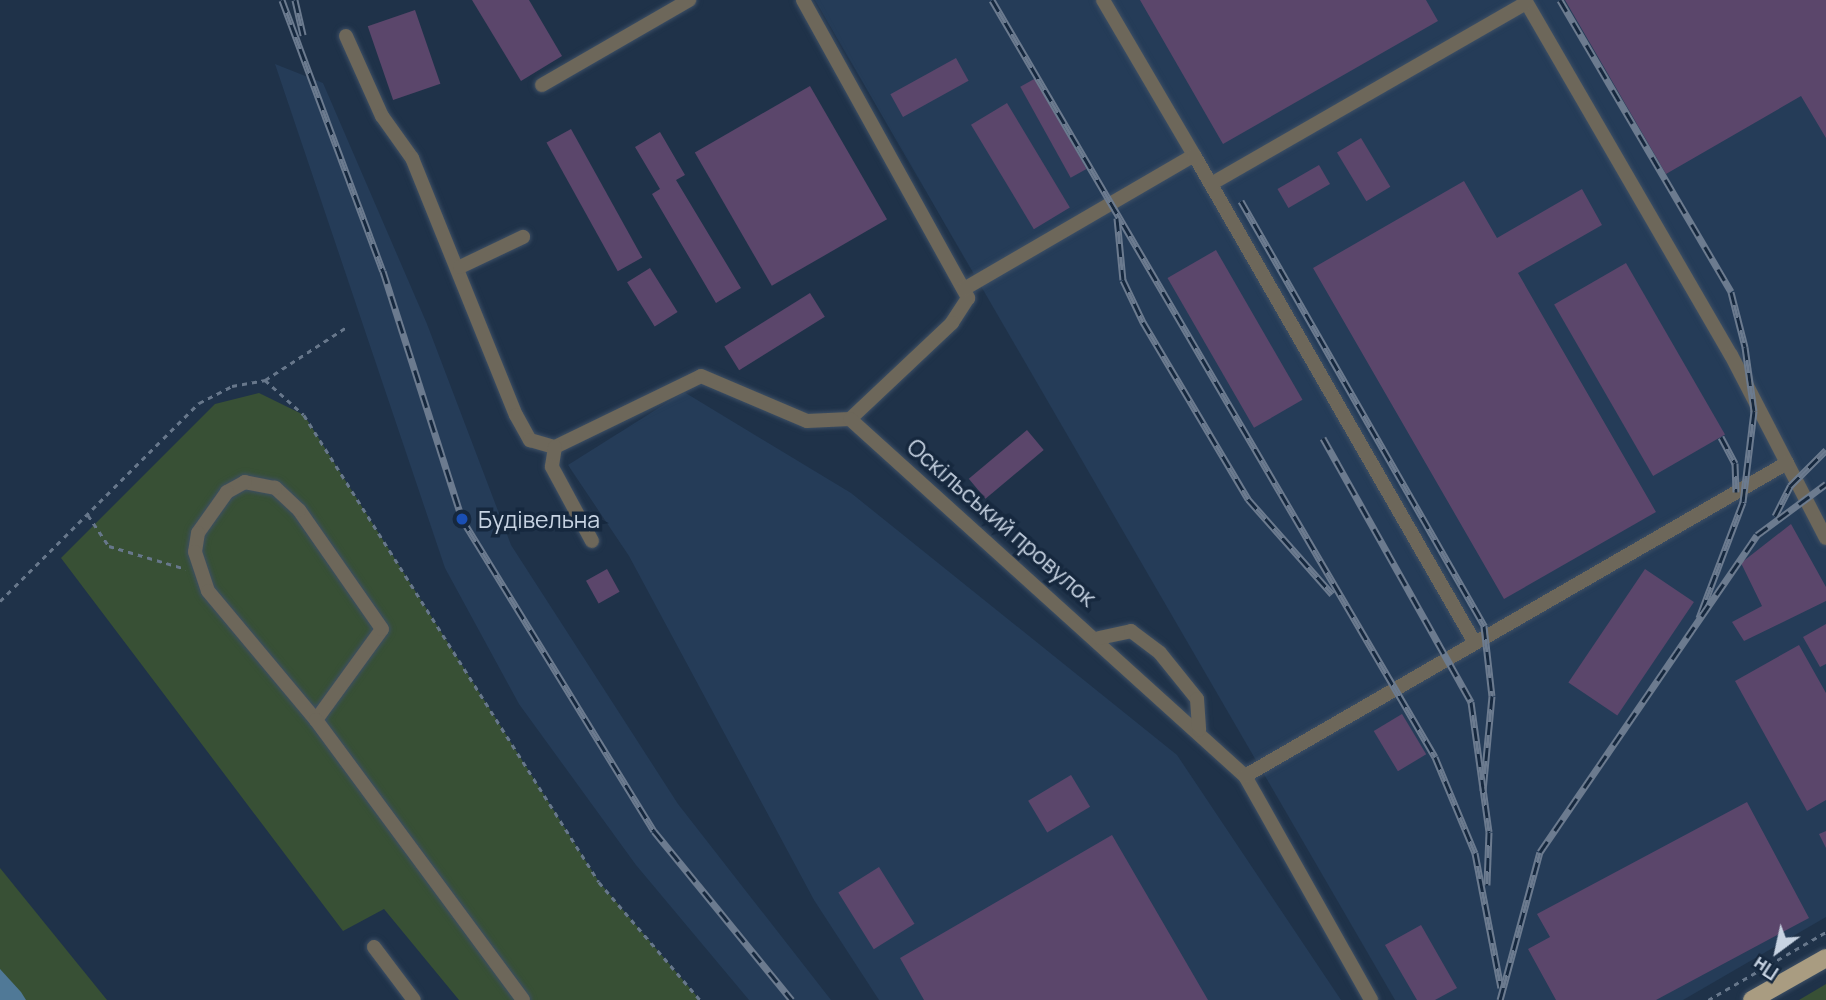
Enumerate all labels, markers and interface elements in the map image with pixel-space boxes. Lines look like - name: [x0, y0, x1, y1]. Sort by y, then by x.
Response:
- street label: Оскільський провулок: [902, 432, 1102, 612]
- place label: Будівельна: [478, 505, 600, 533]
- marker: Будівельна: [452, 509, 472, 529]
- north arrow: [1742, 916, 1812, 986]
- text: Пн: [1748, 951, 1783, 986]

